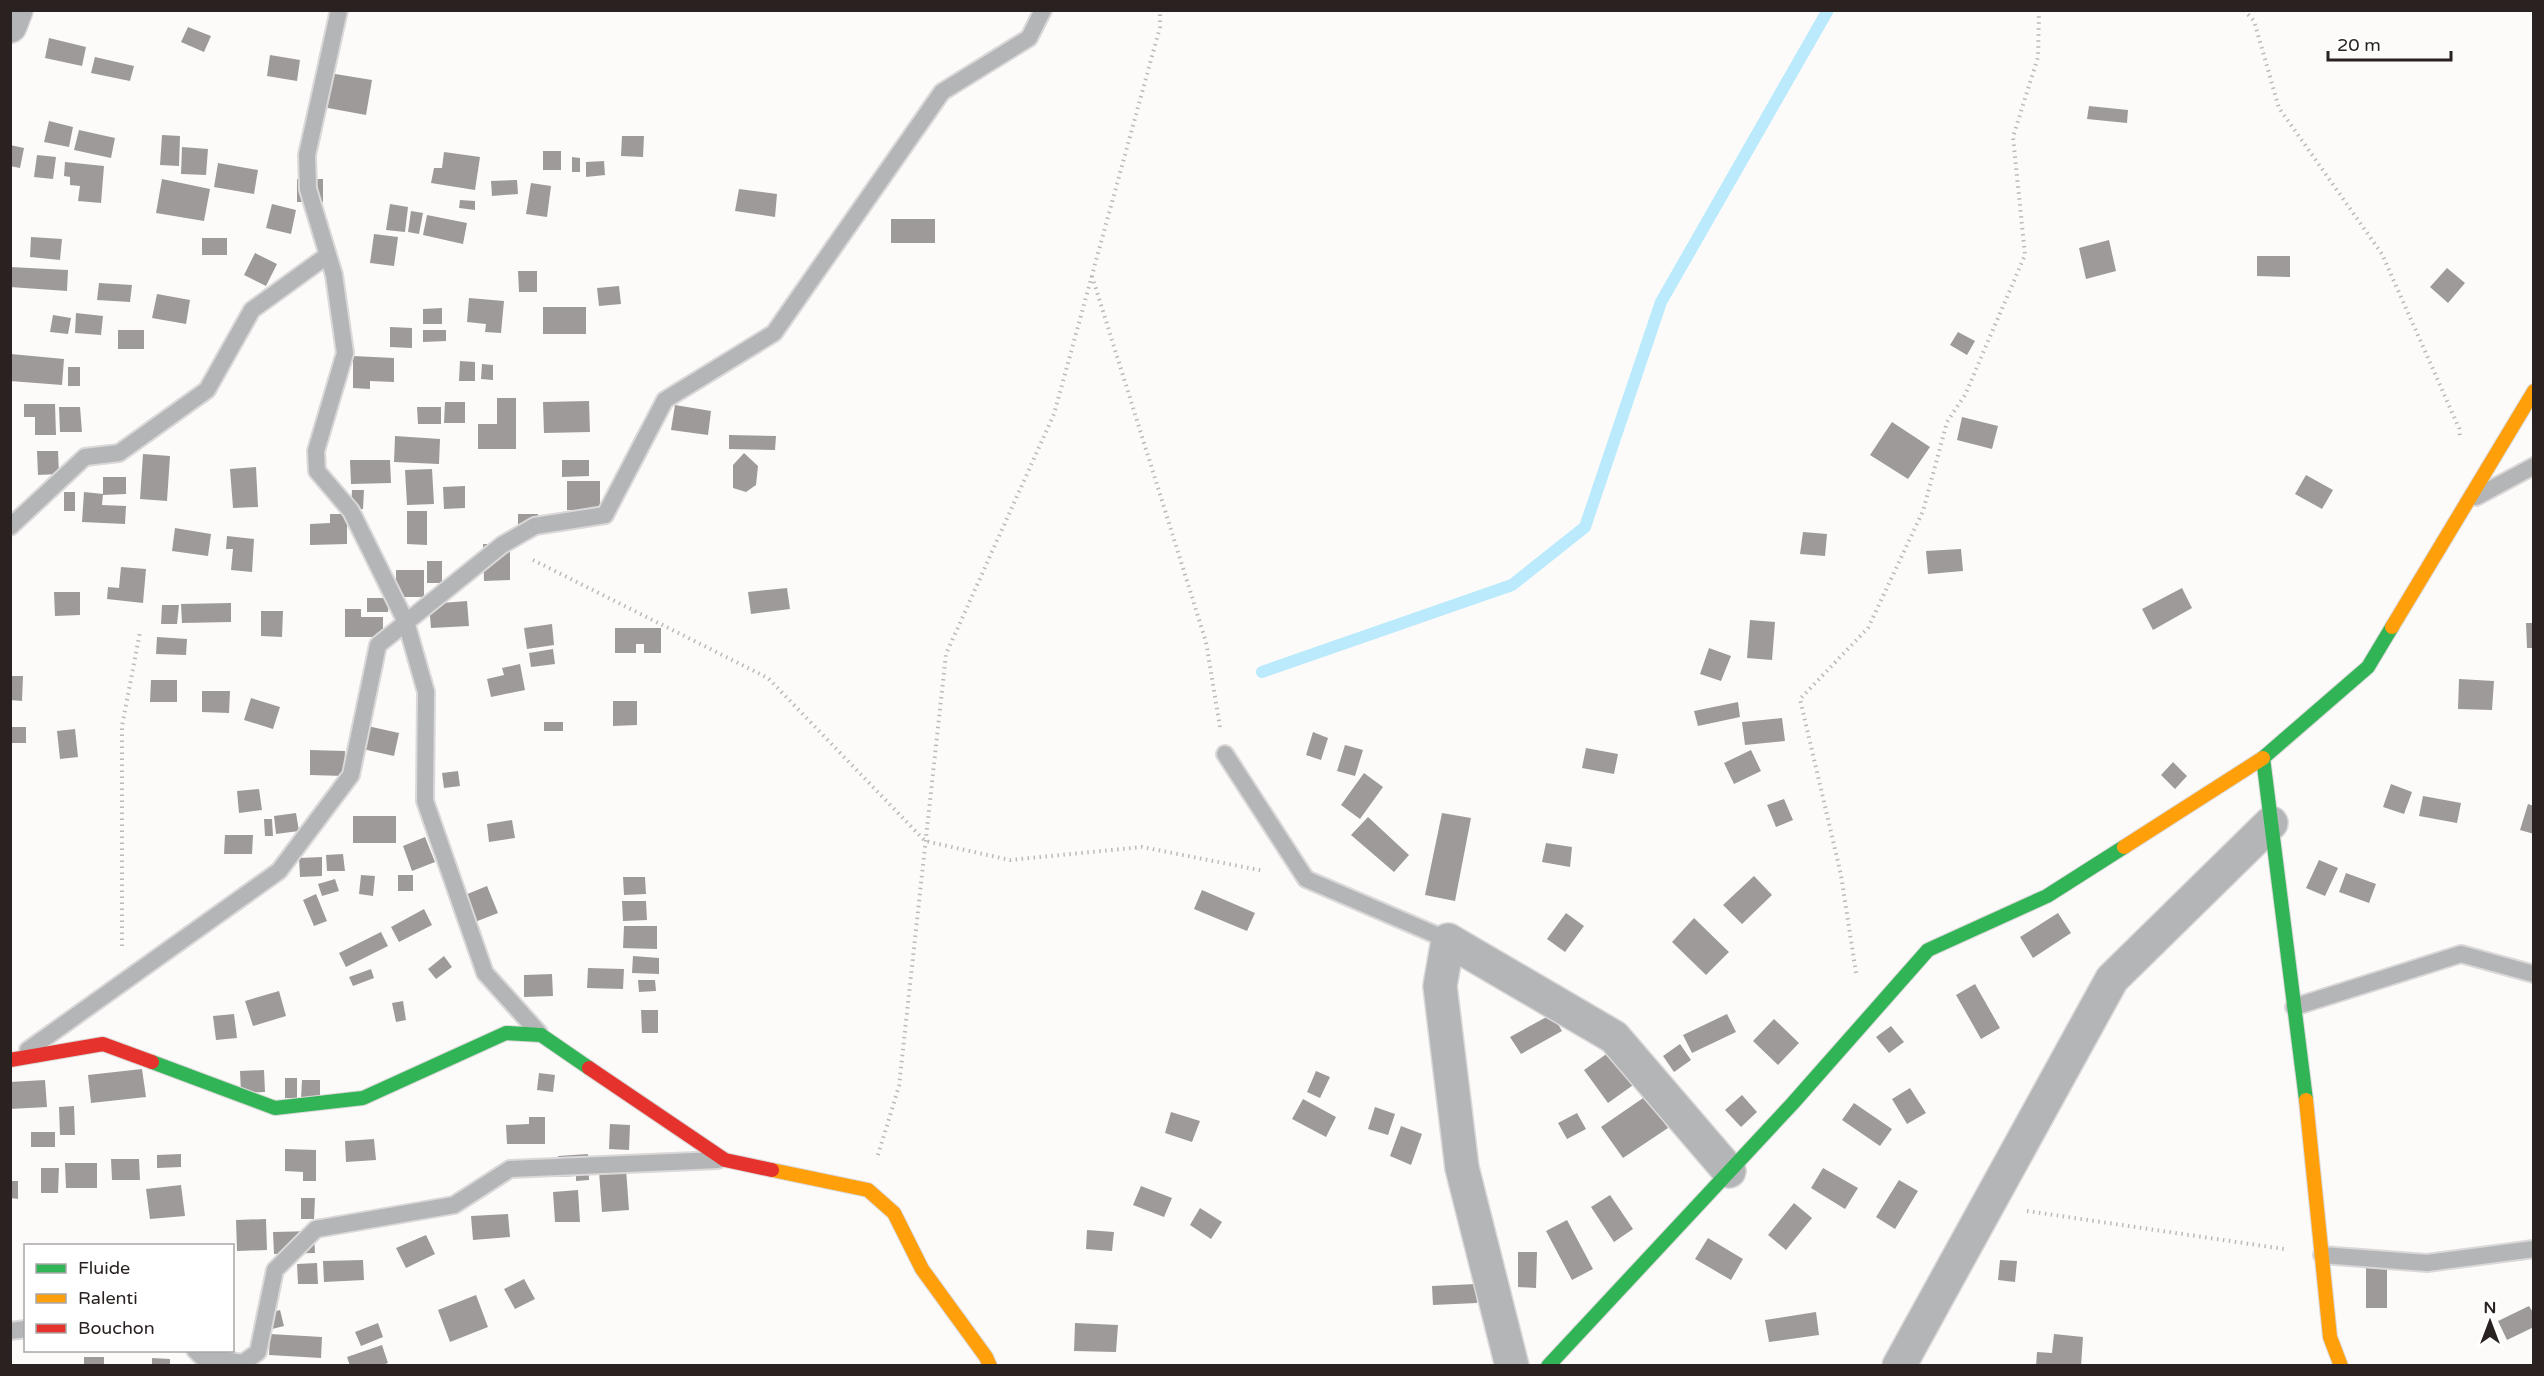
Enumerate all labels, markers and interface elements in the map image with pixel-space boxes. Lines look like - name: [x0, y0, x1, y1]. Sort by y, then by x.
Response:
- scale bar: [2328, 24, 2451, 62]
- text: 20 m: [2337, 34, 2381, 56]
- legend: [24, 1244, 234, 1352]
- text: Fluide: [78, 1257, 130, 1279]
- text: Ralenti: [78, 1287, 138, 1309]
- north arrow: [2460, 1292, 2520, 1352]
- text: N: [2484, 1298, 2496, 1318]
- text: Bouchon: [78, 1317, 155, 1339]

